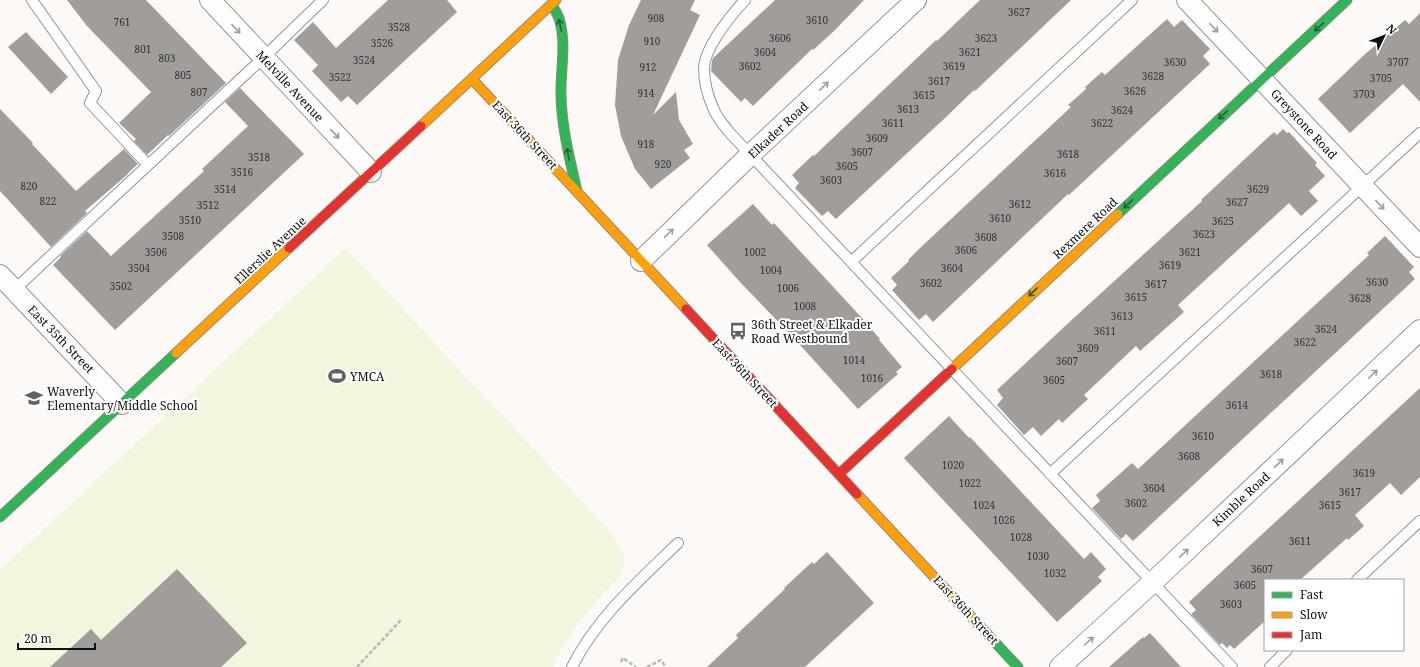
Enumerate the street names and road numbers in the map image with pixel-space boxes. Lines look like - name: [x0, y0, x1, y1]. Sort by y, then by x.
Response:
- street label: Melville Avenue: [252, 47, 328, 125]
- street label: Greystone Road: [1267, 85, 1341, 163]
- street label: East 36th Street: [488, 97, 562, 173]
- street label: Elkader Road: [744, 97, 812, 162]
- street label: Rexmere Road: [1049, 193, 1122, 263]
- street label: Ellerslie Avenue: [230, 212, 310, 288]
- street label: East 35th Street: [24, 301, 98, 377]
- street label: East 36th Street: [708, 335, 782, 411]
- street label: Kimble Road: [1208, 467, 1274, 530]
- street label: East 36th Street: [929, 572, 1003, 648]

